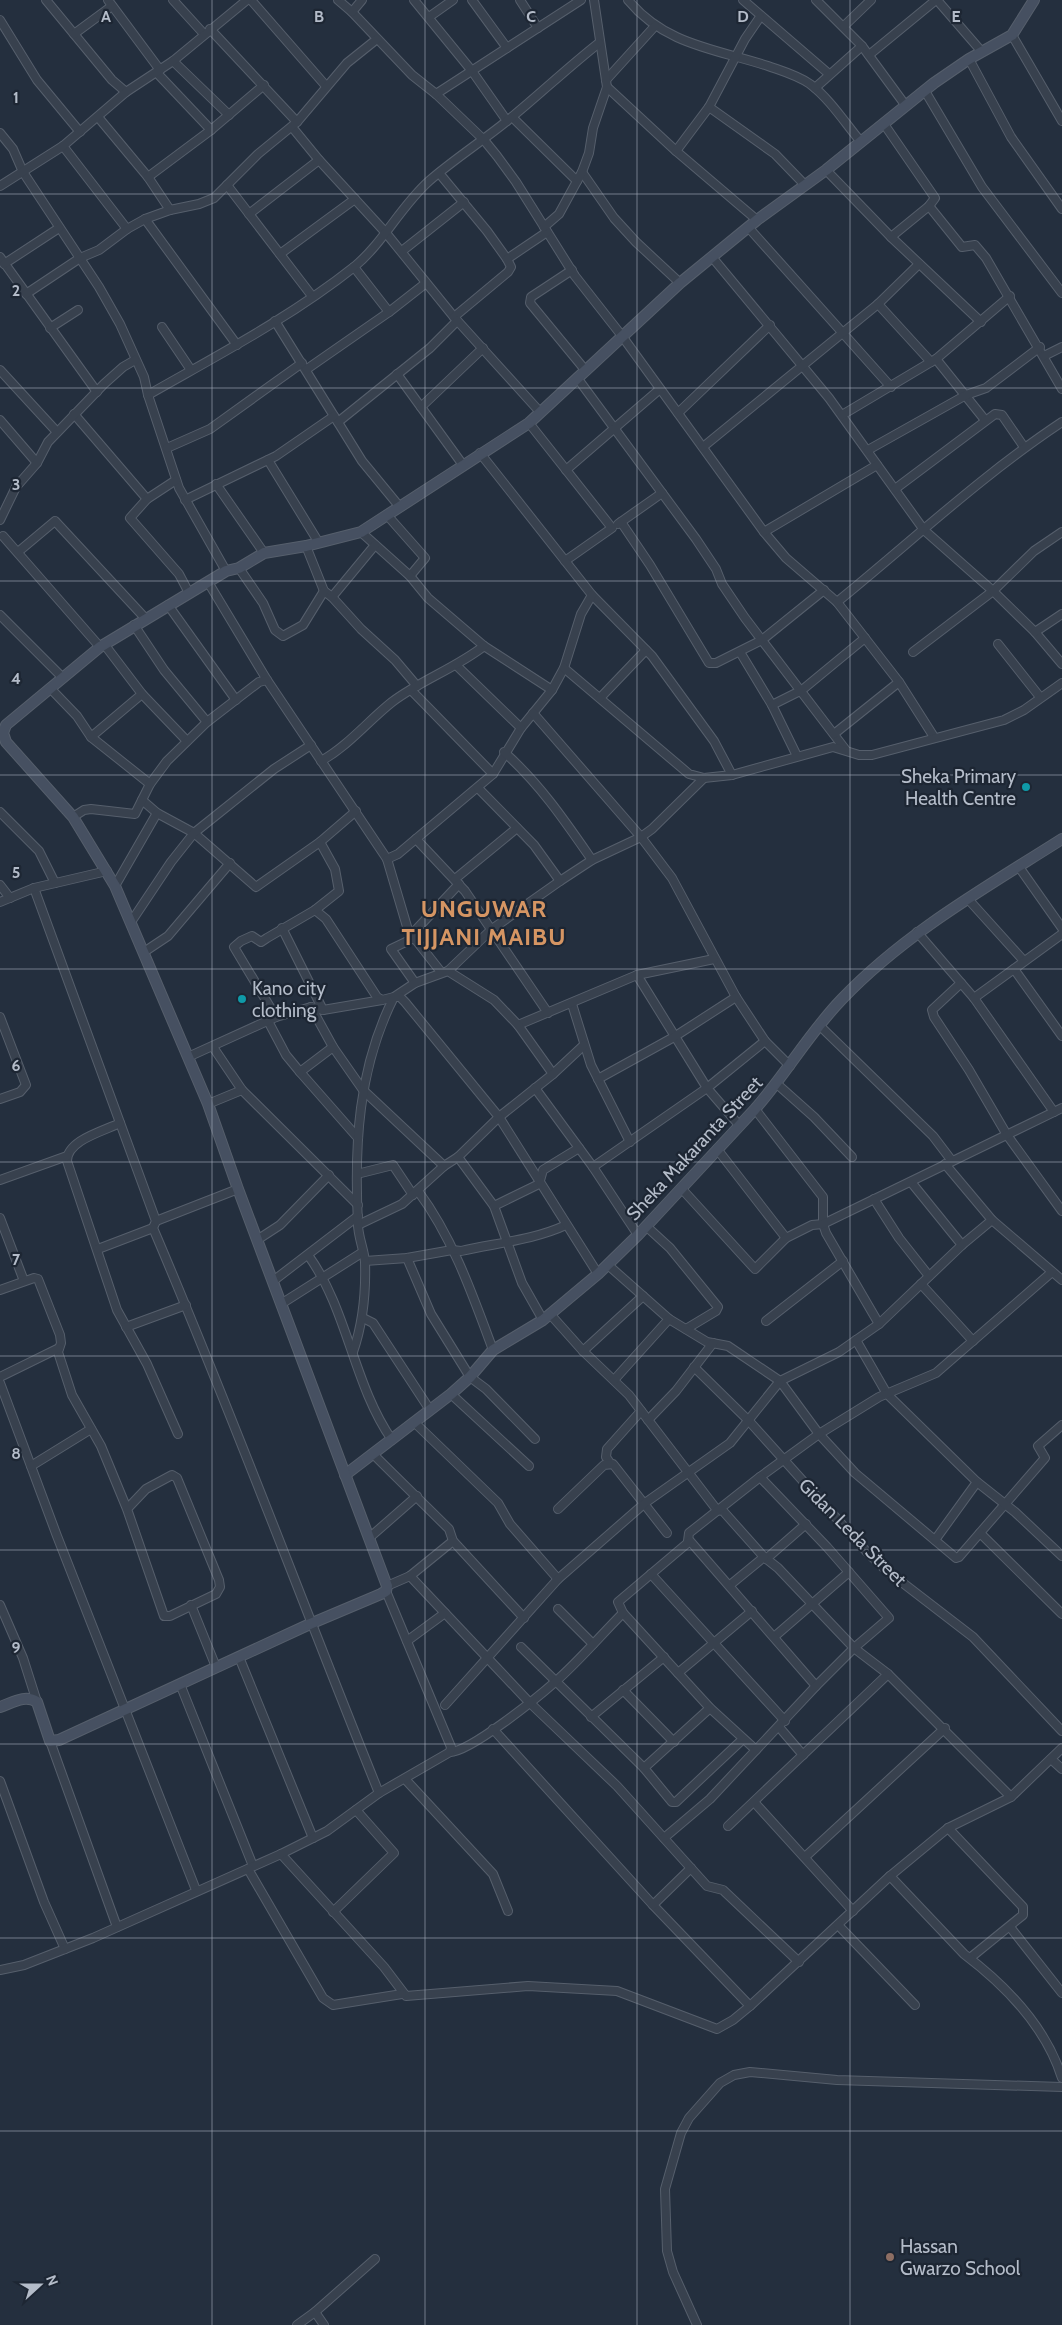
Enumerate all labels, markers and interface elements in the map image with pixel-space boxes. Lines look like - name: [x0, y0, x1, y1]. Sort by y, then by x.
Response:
- text: A: [101, 7, 111, 26]
- text: B: [314, 7, 324, 26]
- text: C: [526, 7, 536, 26]
- text: D: [737, 7, 749, 26]
- text: E: [951, 7, 961, 26]
- text: 1: [13, 88, 19, 107]
- text: 2: [12, 281, 20, 300]
- text: 3: [12, 475, 20, 494]
- text: 4: [11, 669, 21, 688]
- place label: Sheka Primary Health Centre: [901, 765, 1016, 810]
- marker: Sheka Primary Health Centre: [1020, 781, 1032, 793]
- text: 5: [12, 863, 20, 882]
- district label: UNGUWAR TIJJANI MAIBU: [402, 894, 566, 951]
- place label: Kano city clothing: [252, 977, 326, 1022]
- marker: Kano city clothing: [236, 993, 248, 1005]
- text: 6: [12, 1056, 21, 1075]
- street label: Sheka Makaranta Street: [622, 1071, 768, 1225]
- text: 7: [12, 1250, 21, 1269]
- text: 8: [11, 1444, 21, 1463]
- street label: Gidan Leda Street: [794, 1474, 912, 1591]
- text: 9: [12, 1638, 21, 1657]
- place label: Hassan Gwarzo School: [900, 2235, 1021, 2280]
- marker: Hassan Gwarzo School: [884, 2251, 896, 2263]
- north arrow: [15, 2260, 65, 2310]
- text: N: [42, 2272, 62, 2288]

